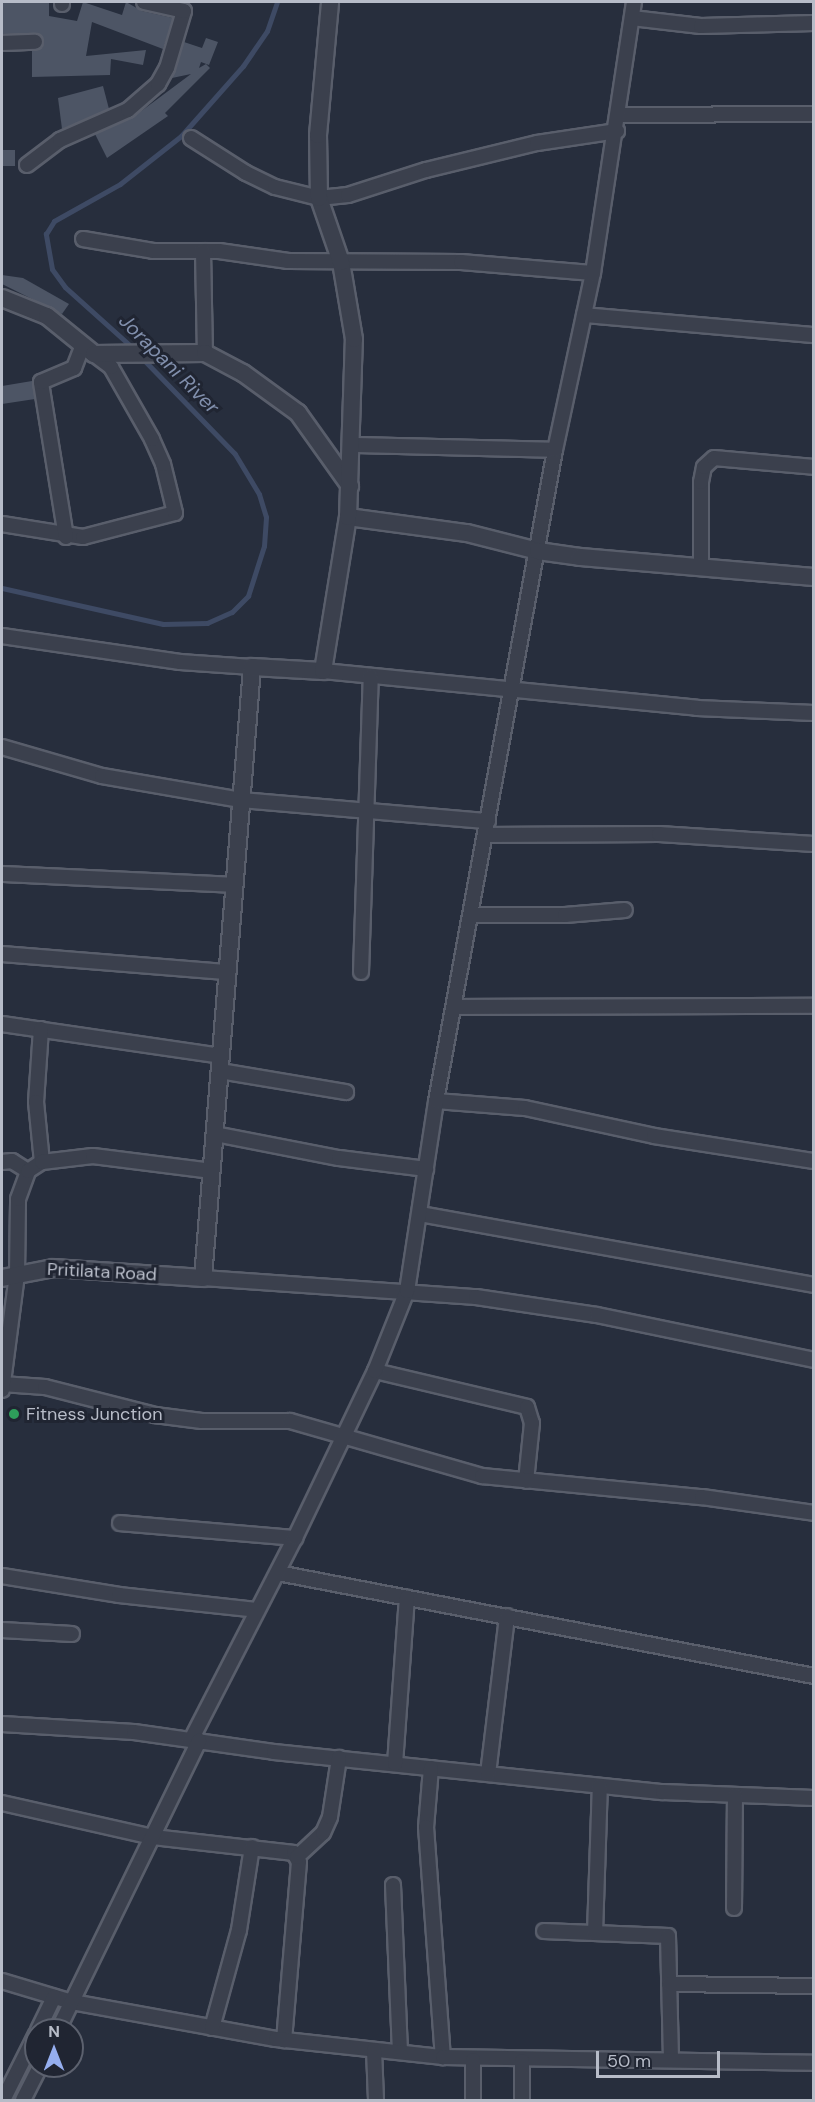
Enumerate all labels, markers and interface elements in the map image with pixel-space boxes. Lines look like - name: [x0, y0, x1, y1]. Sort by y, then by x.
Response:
- water label: Jorapani River: [114, 309, 224, 419]
- street label: Pritilata Road: [47, 1258, 157, 1286]
- place label: Fitness Junction: [26, 1403, 163, 1425]
- marker: Fitness Junction: [7, 1407, 21, 1421]
- north arrow: [24, 2018, 84, 2078]
- text: N: [48, 2021, 60, 2042]
- scale bar: [599, 2039, 724, 2077]
- text: 50 m: [607, 2049, 651, 2073]

